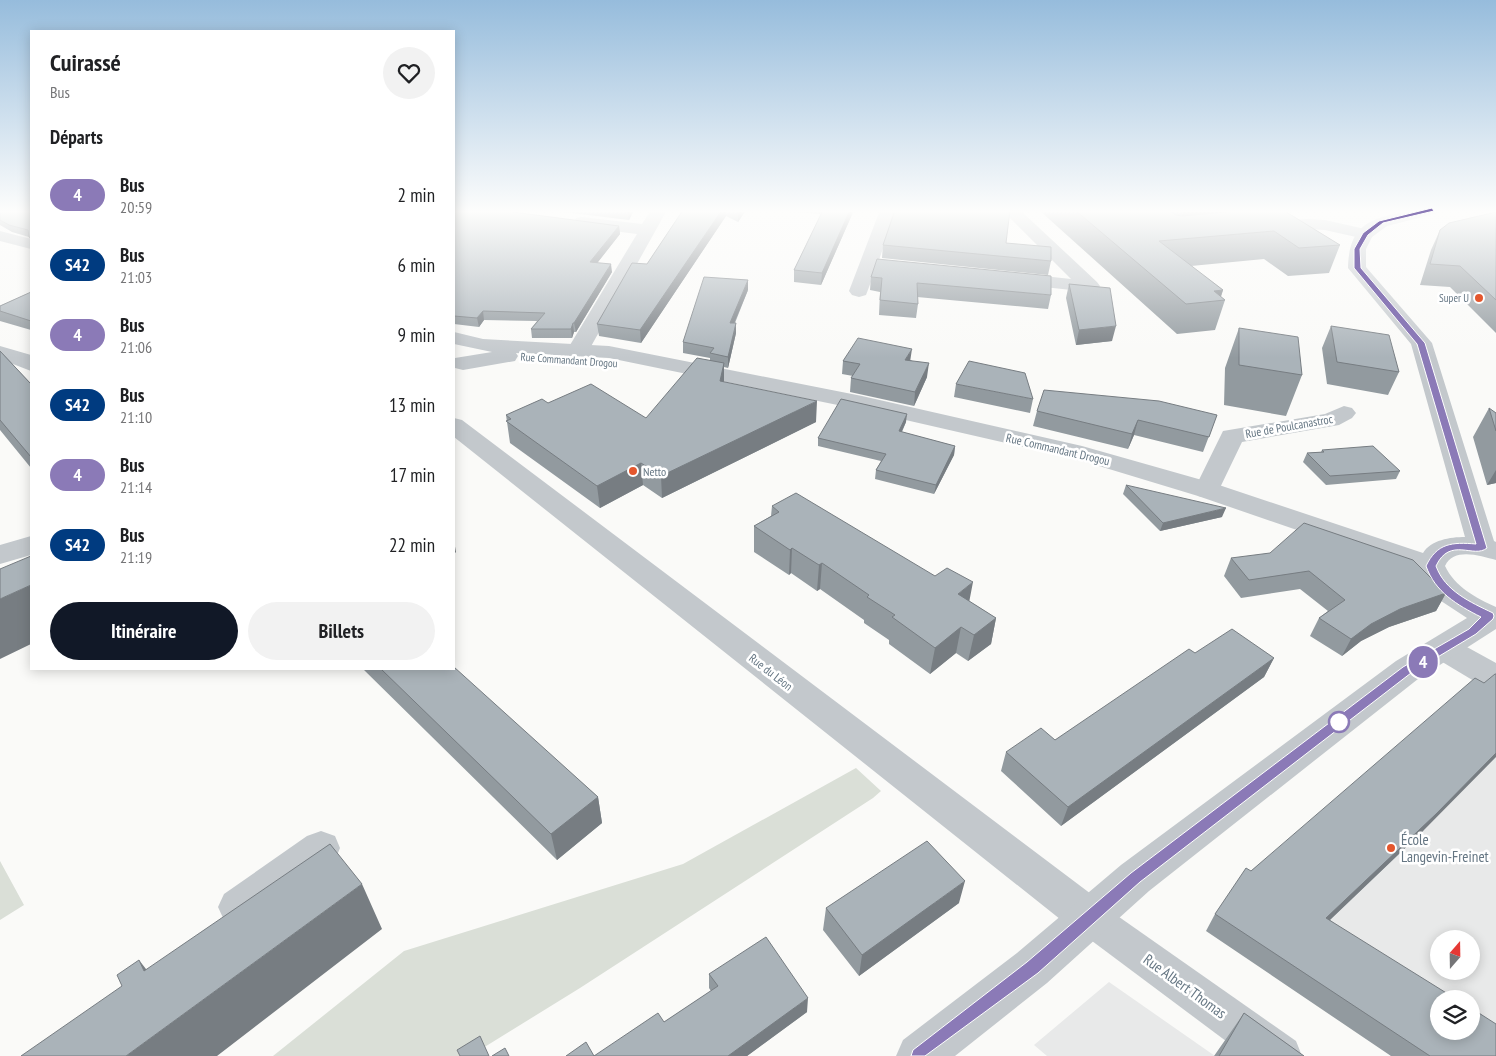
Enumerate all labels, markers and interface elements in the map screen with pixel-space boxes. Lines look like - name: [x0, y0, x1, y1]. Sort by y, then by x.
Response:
- text: Cuirassé: [50, 47, 121, 78]
- button: heart: [383, 47, 435, 99]
- text: Bus: [50, 82, 70, 102]
- text: Départs: [50, 125, 103, 149]
- text: Bus: [120, 173, 144, 197]
- text: 4: [73, 183, 82, 206]
- text: 2 min: [398, 183, 435, 207]
- text: 20:59: [120, 197, 152, 217]
- text: Bus: [120, 243, 144, 267]
- text: S42: [65, 253, 90, 276]
- text: 6 min: [398, 253, 435, 277]
- text: 21:03: [120, 267, 152, 287]
- place label: Super U: [1439, 291, 1469, 305]
- marker: Super U: [1473, 292, 1485, 304]
- text: Bus: [120, 313, 144, 337]
- text: 4: [73, 323, 82, 346]
- text: 9 min: [398, 323, 435, 347]
- text: 21:06: [120, 337, 152, 357]
- street label: Rue Commandant Drogou: [520, 350, 618, 370]
- text: Bus: [120, 383, 144, 407]
- text: S42: [65, 393, 90, 416]
- text: 13 min: [389, 393, 435, 417]
- text: 21:10: [120, 407, 152, 427]
- street label: Rue de Poulcanastroc: [1244, 411, 1335, 441]
- street label: Rue Commandant Drogou: [1005, 430, 1111, 468]
- text: Bus: [120, 453, 144, 477]
- text: 4: [73, 463, 82, 486]
- text: 17 min: [390, 463, 435, 487]
- place label: Netto: [643, 464, 666, 479]
- marker: Netto: [627, 465, 639, 477]
- text: 21:14: [120, 477, 152, 497]
- text: Bus: [120, 523, 144, 547]
- text: S42: [65, 533, 90, 556]
- text: 22 min: [389, 533, 435, 557]
- text: 21:19: [120, 547, 152, 567]
- button: Itinéraire: [50, 602, 238, 660]
- button: Billets: [248, 602, 435, 660]
- line badge: 4: [1407, 646, 1439, 678]
- street label: Rue du Léon: [746, 650, 796, 694]
- text: 4: [1419, 650, 1427, 673]
- unlabelled marker: [1328, 711, 1350, 733]
- place label: École Langevin-Freinet: [1401, 830, 1489, 866]
- marker: École Langevin-Freinet: [1385, 842, 1397, 854]
- north arrow: [1430, 930, 1480, 980]
- map controls: [1430, 930, 1480, 1040]
- street label: Rue Albert Thomas: [1140, 950, 1230, 1022]
- button: layers: [1430, 990, 1480, 1040]

